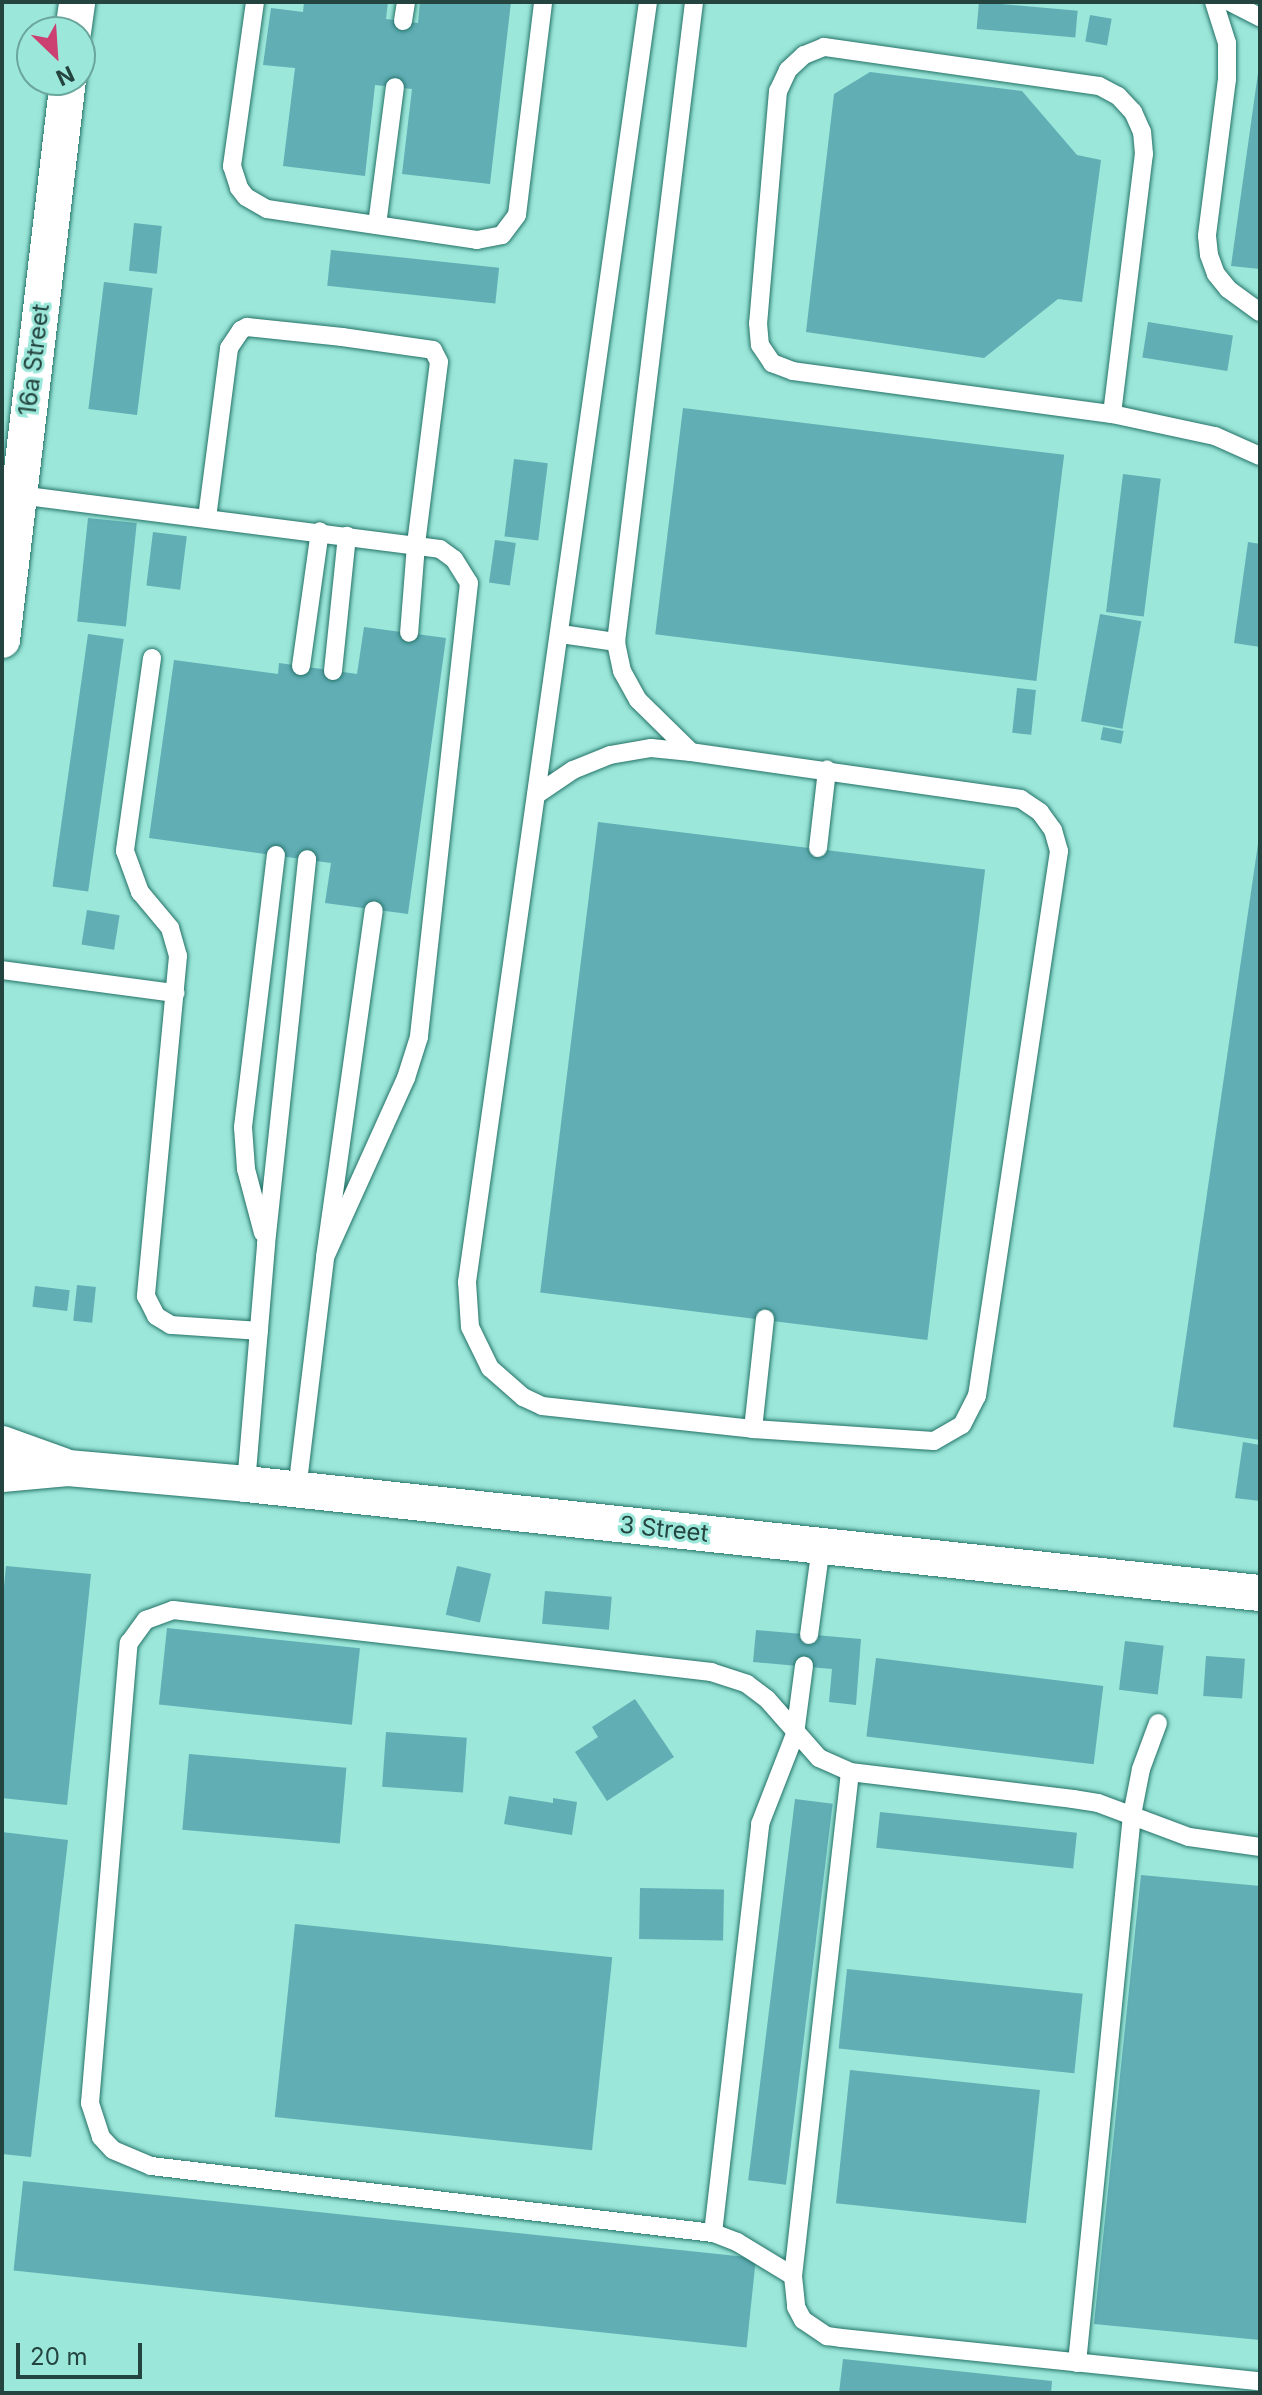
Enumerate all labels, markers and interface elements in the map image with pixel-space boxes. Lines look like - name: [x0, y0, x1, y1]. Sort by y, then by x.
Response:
- north arrow: [16, 16, 96, 96]
- text: N: [52, 61, 78, 91]
- street label: 16a Street: [13, 302, 55, 418]
- street label: 3 Street: [618, 1510, 710, 1548]
- scale bar: [20, 2327, 146, 2377]
- text: 20 m: [30, 2342, 88, 2371]

